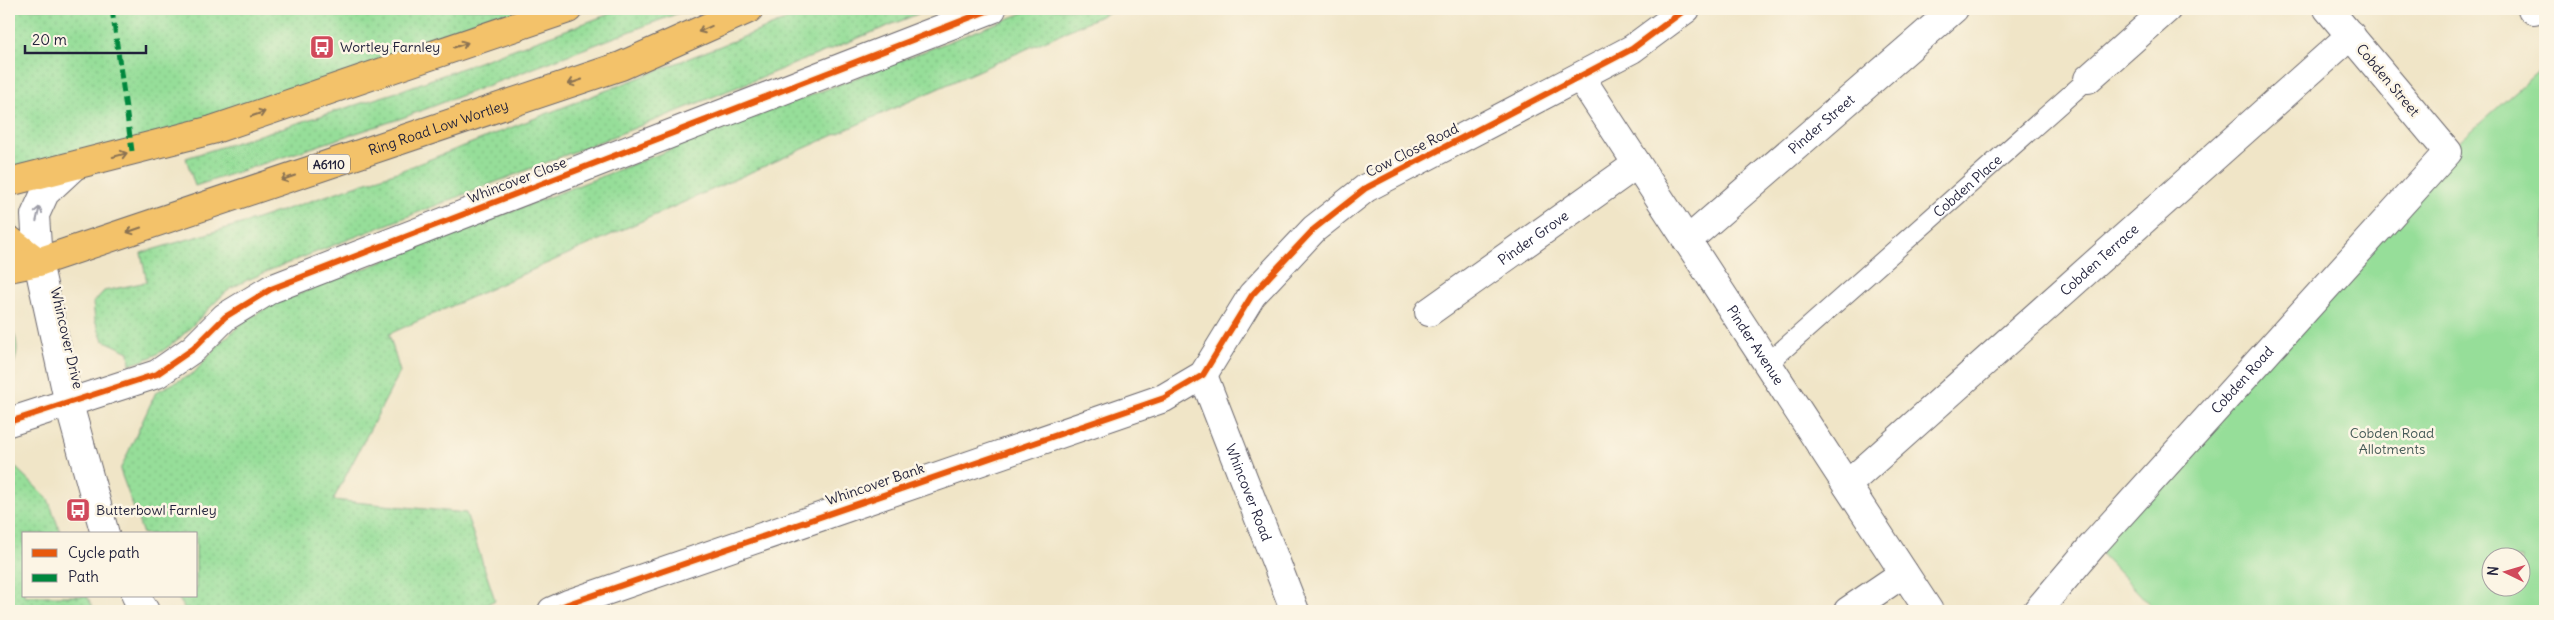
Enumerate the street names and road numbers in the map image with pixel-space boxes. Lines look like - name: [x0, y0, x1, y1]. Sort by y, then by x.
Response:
- street label: Cobden Street: [2352, 40, 2424, 120]
- street label: Pinder Street: [1785, 90, 1858, 158]
- street label: Ring Road Low Wortley: [366, 96, 511, 159]
- street label: Cow Close Road: [1363, 119, 1461, 181]
- street label: Cobden Place: [1929, 151, 2005, 221]
- street label: Whincover Close: [465, 153, 569, 207]
- road number: A6110: [308, 154, 350, 173]
- street label: Pinder Grove: [1495, 207, 1572, 269]
- street label: Cobden Terrace: [2056, 220, 2142, 300]
- street label: Whincover Drive: [47, 286, 87, 390]
- street label: Pinder Avenue: [1723, 302, 1788, 388]
- street label: Cobden Road: [2207, 342, 2277, 417]
- street label: Whincover Road: [1222, 441, 1276, 544]
- street label: Whincover Bank: [824, 459, 926, 509]

